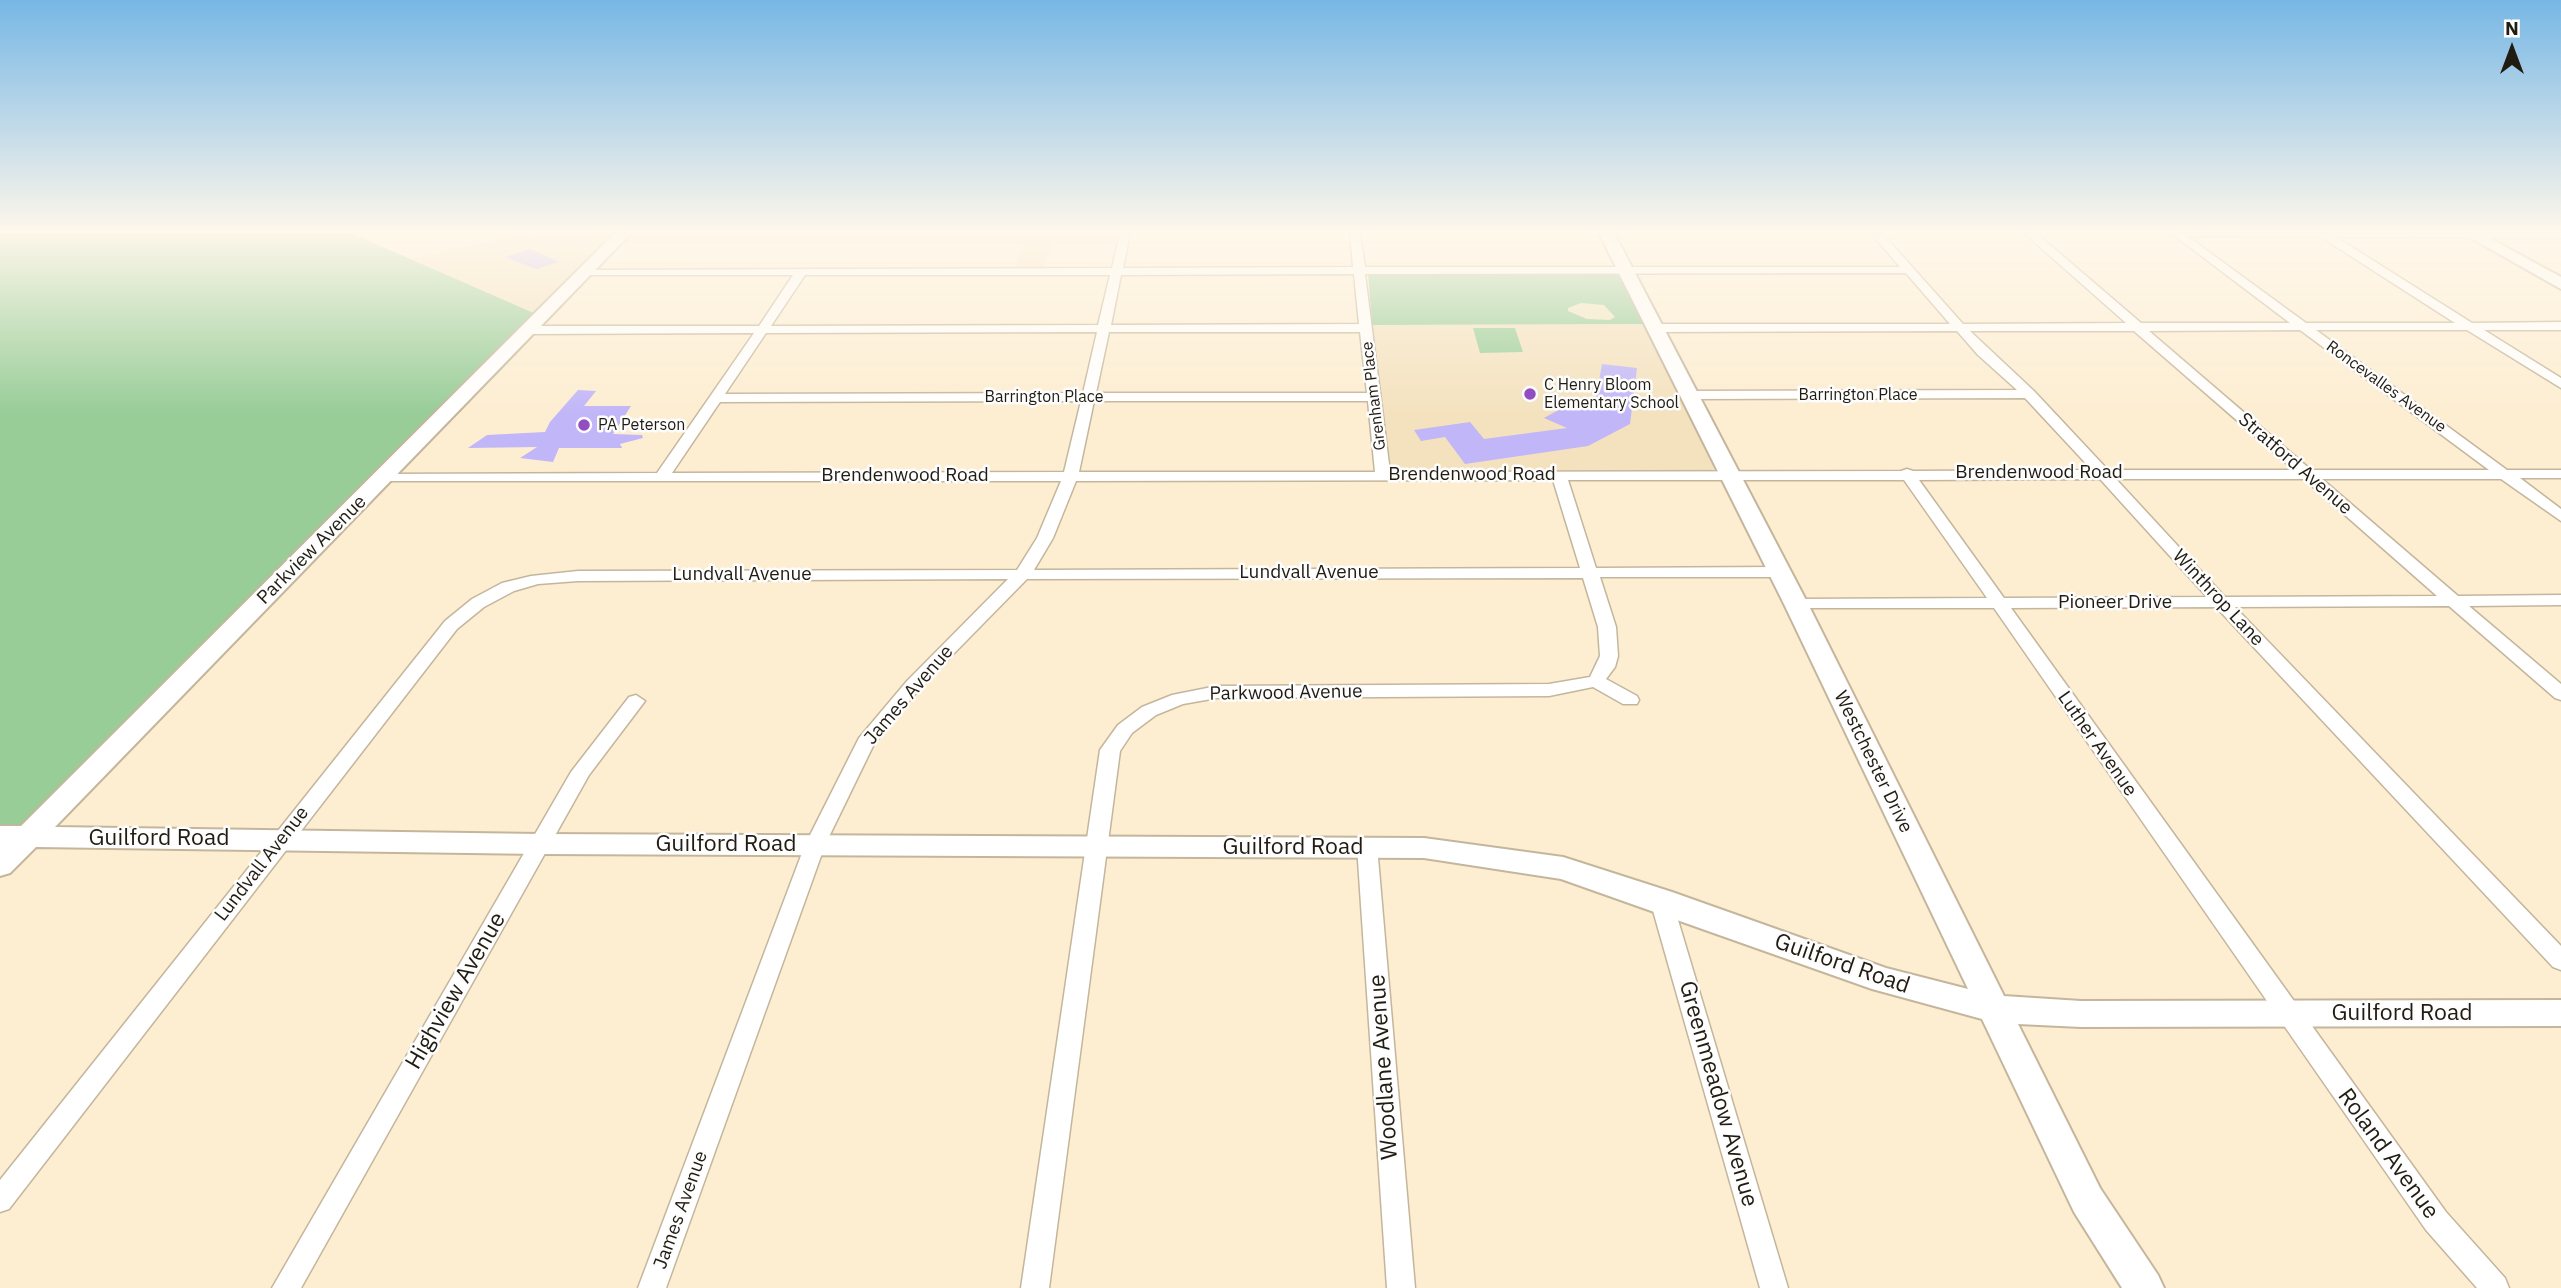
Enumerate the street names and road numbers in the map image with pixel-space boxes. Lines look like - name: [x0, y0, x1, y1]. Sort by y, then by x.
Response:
- street label: Roncevalles Avenue: [2322, 337, 2450, 437]
- street label: Grenham Place: [1358, 340, 1390, 452]
- street label: Barrington Place: [1799, 385, 1917, 405]
- street label: Barrington Place: [985, 387, 1103, 407]
- street label: Stratford Avenue: [2233, 408, 2357, 520]
- street label: Brendenwood Road: [1955, 462, 2123, 484]
- street label: Brendenwood Road: [1388, 464, 1556, 486]
- street label: Brendenwood Road: [821, 465, 989, 487]
- street label: Parkview Avenue: [253, 491, 371, 609]
- street label: Winthrop Lane: [2167, 545, 2269, 651]
- street label: Lundvall Avenue: [1239, 562, 1379, 584]
- street label: Lundvall Avenue: [672, 564, 812, 586]
- street label: Pioneer Drive: [2058, 592, 2172, 614]
- street label: James Avenue: [860, 641, 958, 749]
- street label: Parkwood Avenue: [1209, 680, 1363, 706]
- street label: Westchester Drive: [1829, 687, 1917, 837]
- street label: Luther Avenue: [2052, 687, 2142, 801]
- street label: Lundvall Avenue: [210, 802, 314, 926]
- street label: Guilford Road: [88, 824, 230, 852]
- street label: Guilford Road: [655, 830, 797, 858]
- street label: Guilford Road: [1222, 833, 1364, 861]
- street label: Highview Avenue: [400, 908, 512, 1074]
- street label: Guilford Road: [1771, 928, 1913, 1000]
- street label: Woodlane Avenue: [1364, 973, 1404, 1161]
- street label: Greenmeadow Avenue: [1673, 978, 1763, 1210]
- street label: Guilford Road: [2331, 999, 2473, 1027]
- street label: Roland Avenue: [2331, 1083, 2445, 1225]
- street label: James Avenue: [649, 1148, 713, 1272]

